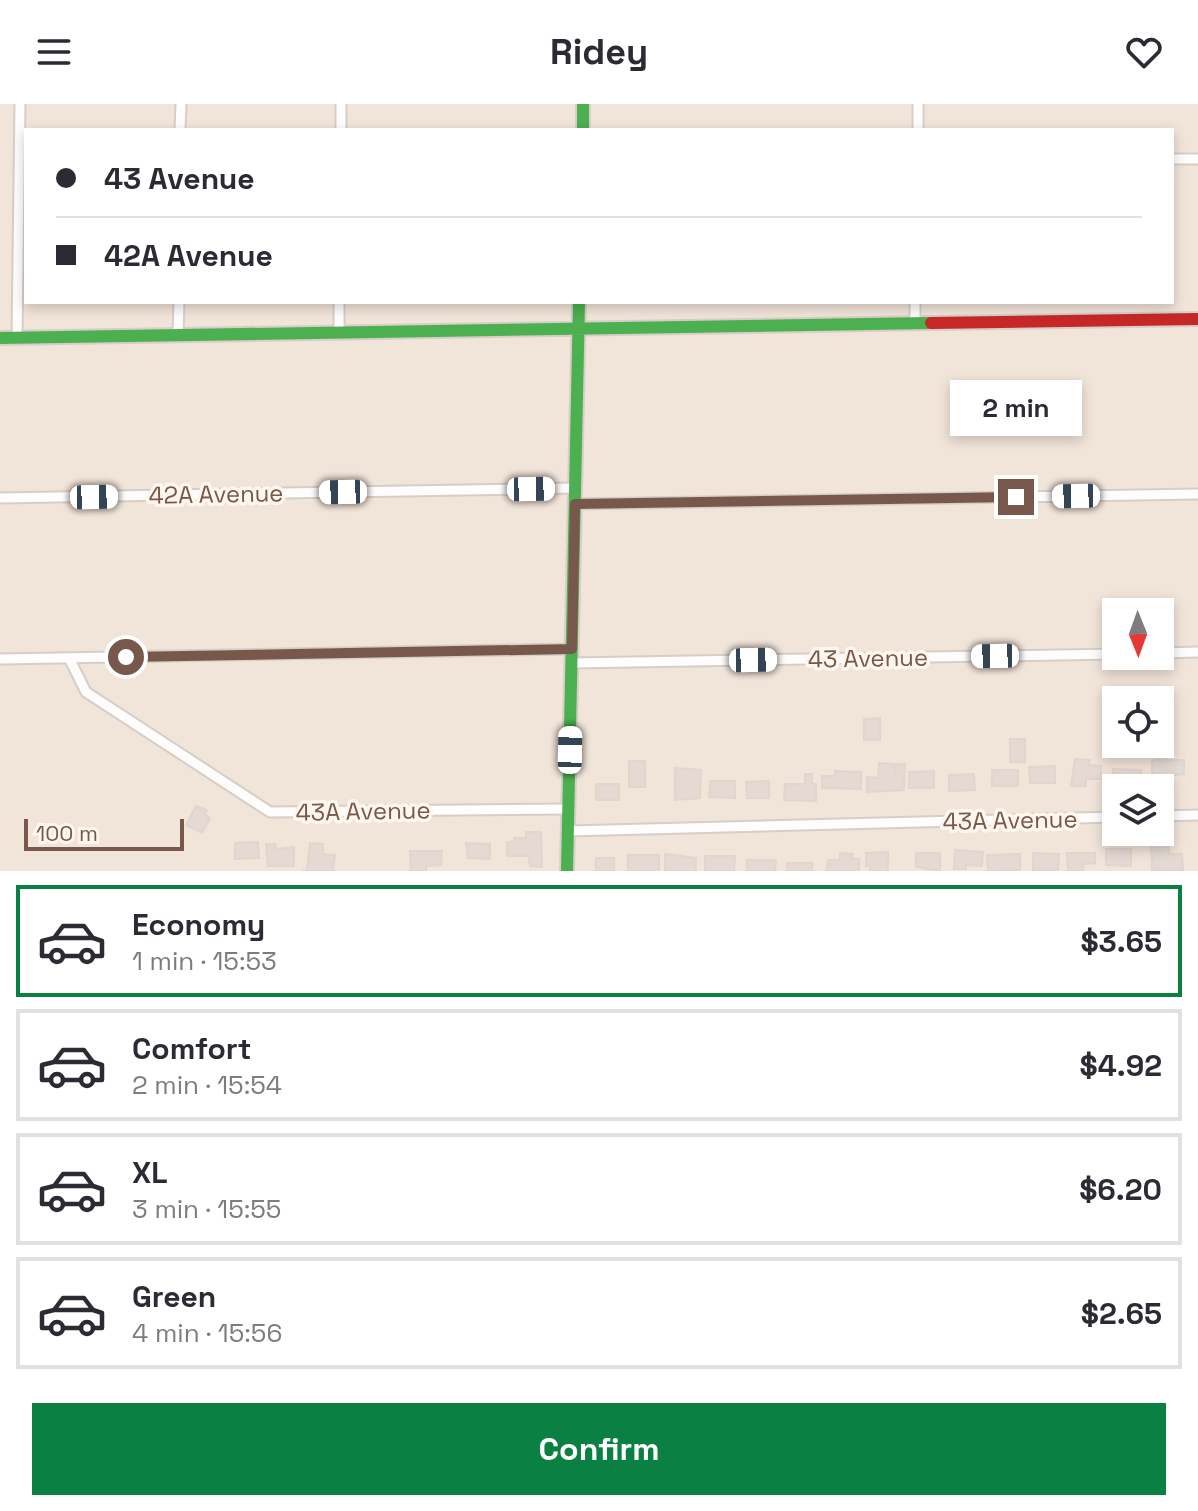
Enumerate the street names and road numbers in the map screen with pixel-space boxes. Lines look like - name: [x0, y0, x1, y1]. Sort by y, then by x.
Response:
- street label: 42A Avenue: [148, 477, 284, 511]
- street label: 43 Avenue: [808, 641, 928, 675]
- street label: 43A Avenue: [295, 794, 431, 828]
- street label: 43A Avenue: [942, 803, 1078, 837]

